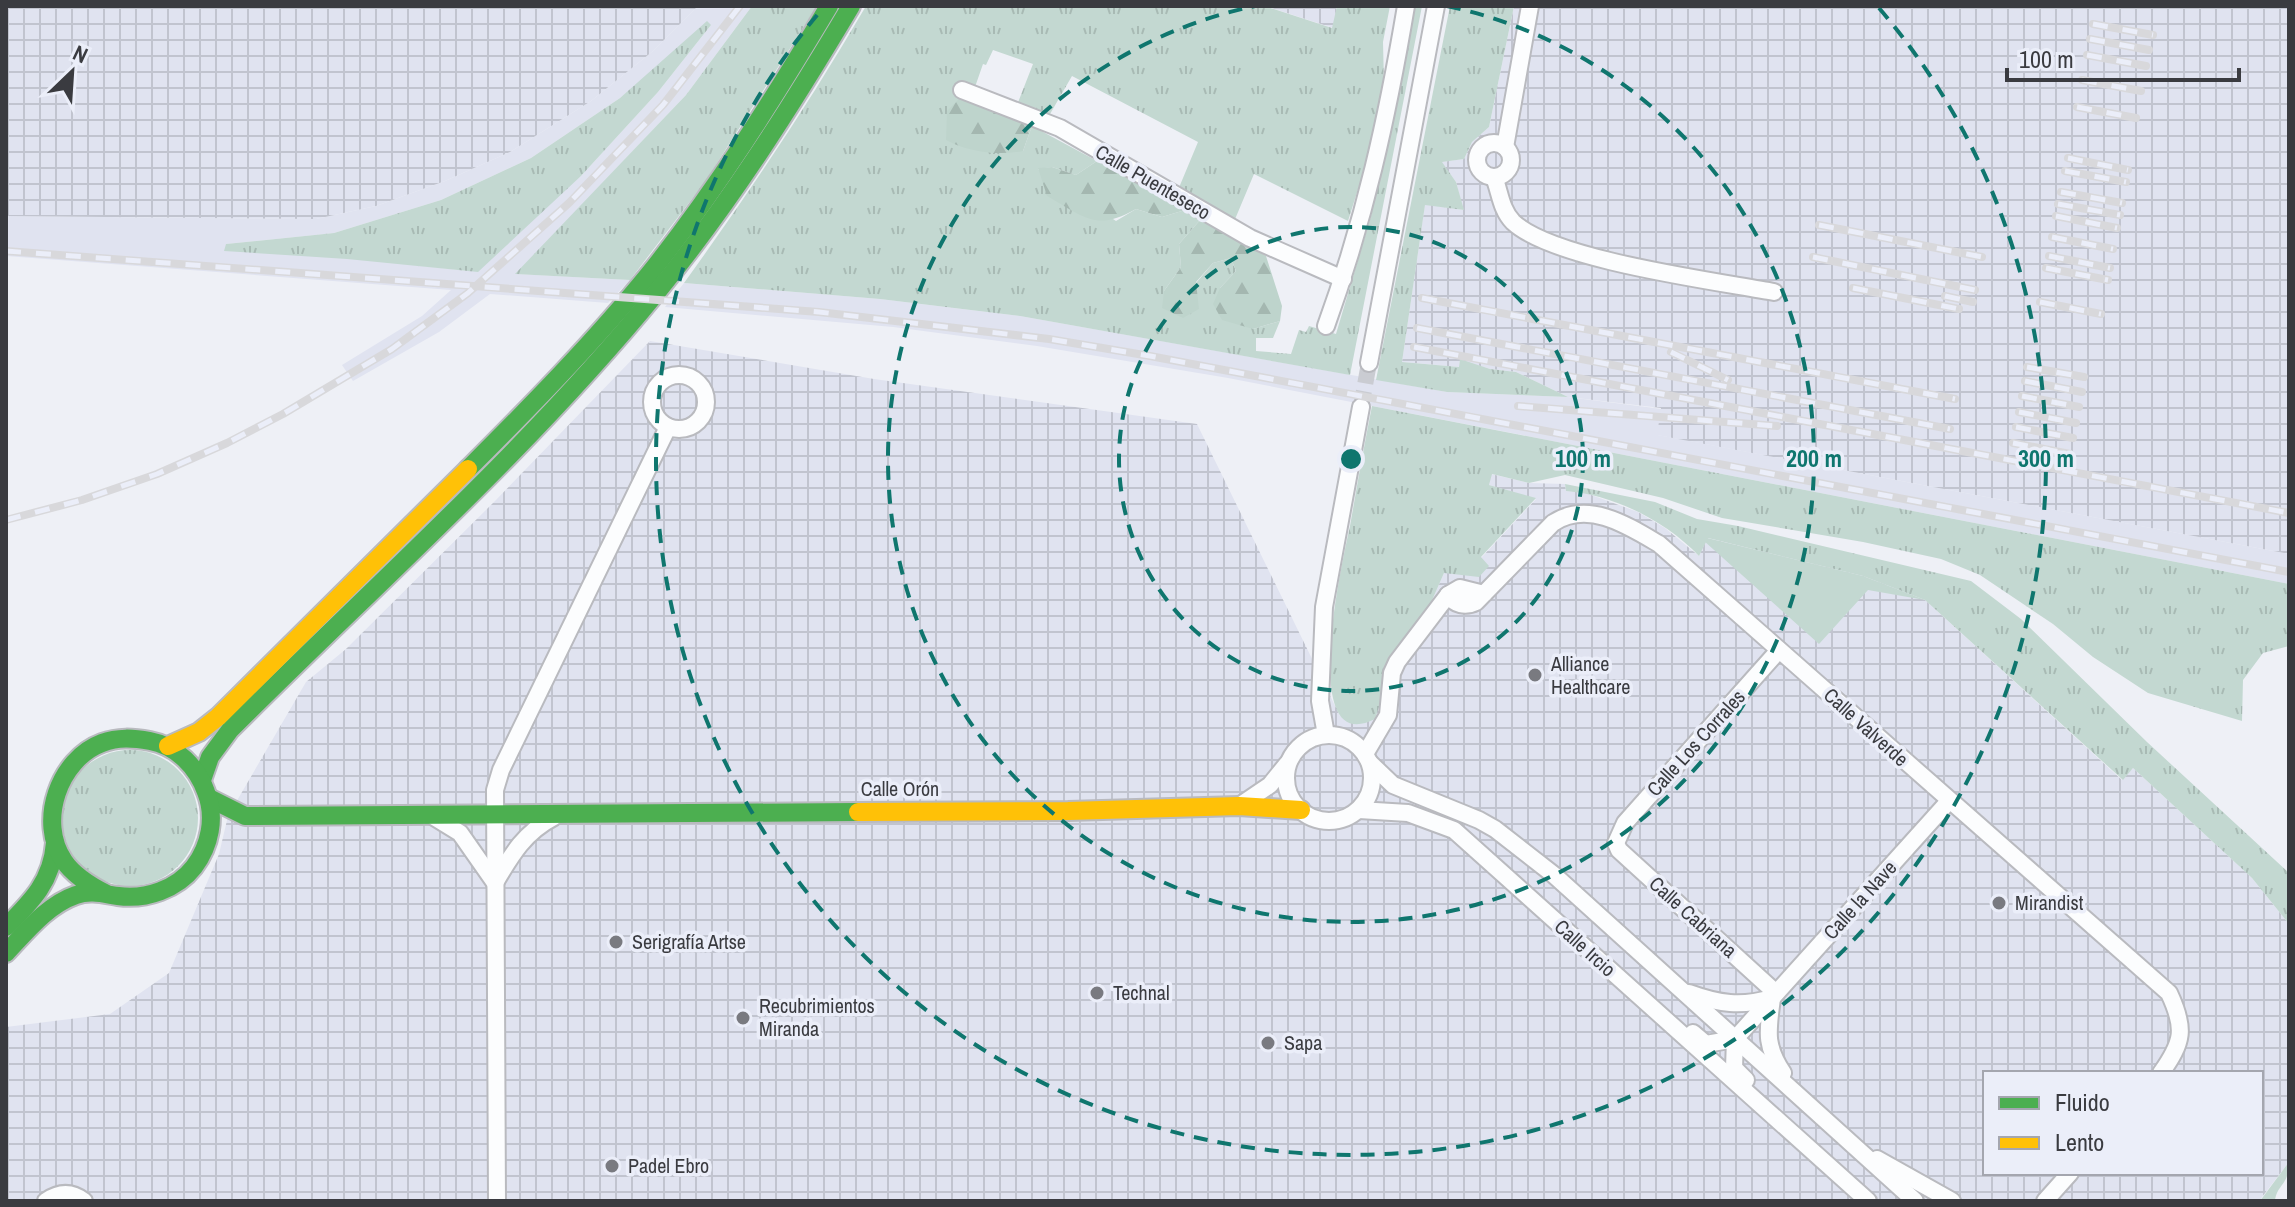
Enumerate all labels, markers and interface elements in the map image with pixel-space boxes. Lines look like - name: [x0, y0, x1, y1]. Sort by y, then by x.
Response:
- north arrow: [32, 32, 112, 112]
- scale bar: [2007, 32, 2239, 82]
- text: N: [68, 38, 93, 70]
- text: 100 m: [2019, 43, 2074, 75]
- street label: Calle Puenteseco: [1091, 138, 1216, 225]
- text: 100 m: [1555, 442, 1611, 474]
- text: 200 m: [1786, 442, 1842, 474]
- text: 300 m: [2018, 442, 2074, 474]
- centre of rings: [1337, 445, 1365, 473]
- place label: Alliance Healthcare: [1550, 650, 1630, 700]
- marker: Alliance Healthcare: [1526, 666, 1544, 684]
- street label: Calle Valverde: [1818, 681, 1915, 772]
- street label: Calle Los Corrales: [1640, 684, 1751, 802]
- street label: Calle Orón: [861, 775, 939, 802]
- street label: Calle la Nave: [1817, 854, 1902, 945]
- street label: Calle Cabriana: [1644, 870, 1743, 963]
- place label: Mirandist: [2015, 889, 2084, 916]
- marker: Mirandist: [1990, 894, 2008, 912]
- street label: Calle Ircio: [1549, 913, 1622, 982]
- place label: Serigrafía Artse: [632, 928, 746, 955]
- marker: Serigrafía Artse: [607, 933, 625, 951]
- place label: Technal: [1113, 979, 1170, 1006]
- marker: Technal: [1088, 984, 1106, 1002]
- place label: Recubrimientos Miranda: [759, 992, 875, 1042]
- marker: Recubrimientos Miranda: [734, 1009, 752, 1027]
- place label: Sapa: [1284, 1029, 1322, 1056]
- marker: Sapa: [1259, 1034, 1277, 1052]
- legend: [1983, 1071, 2263, 1175]
- text: Fluido: [2055, 1086, 2110, 1118]
- text: Lento: [2055, 1126, 2104, 1158]
- place label: Padel Ebro: [628, 1152, 709, 1179]
- marker: Padel Ebro: [603, 1157, 621, 1175]

